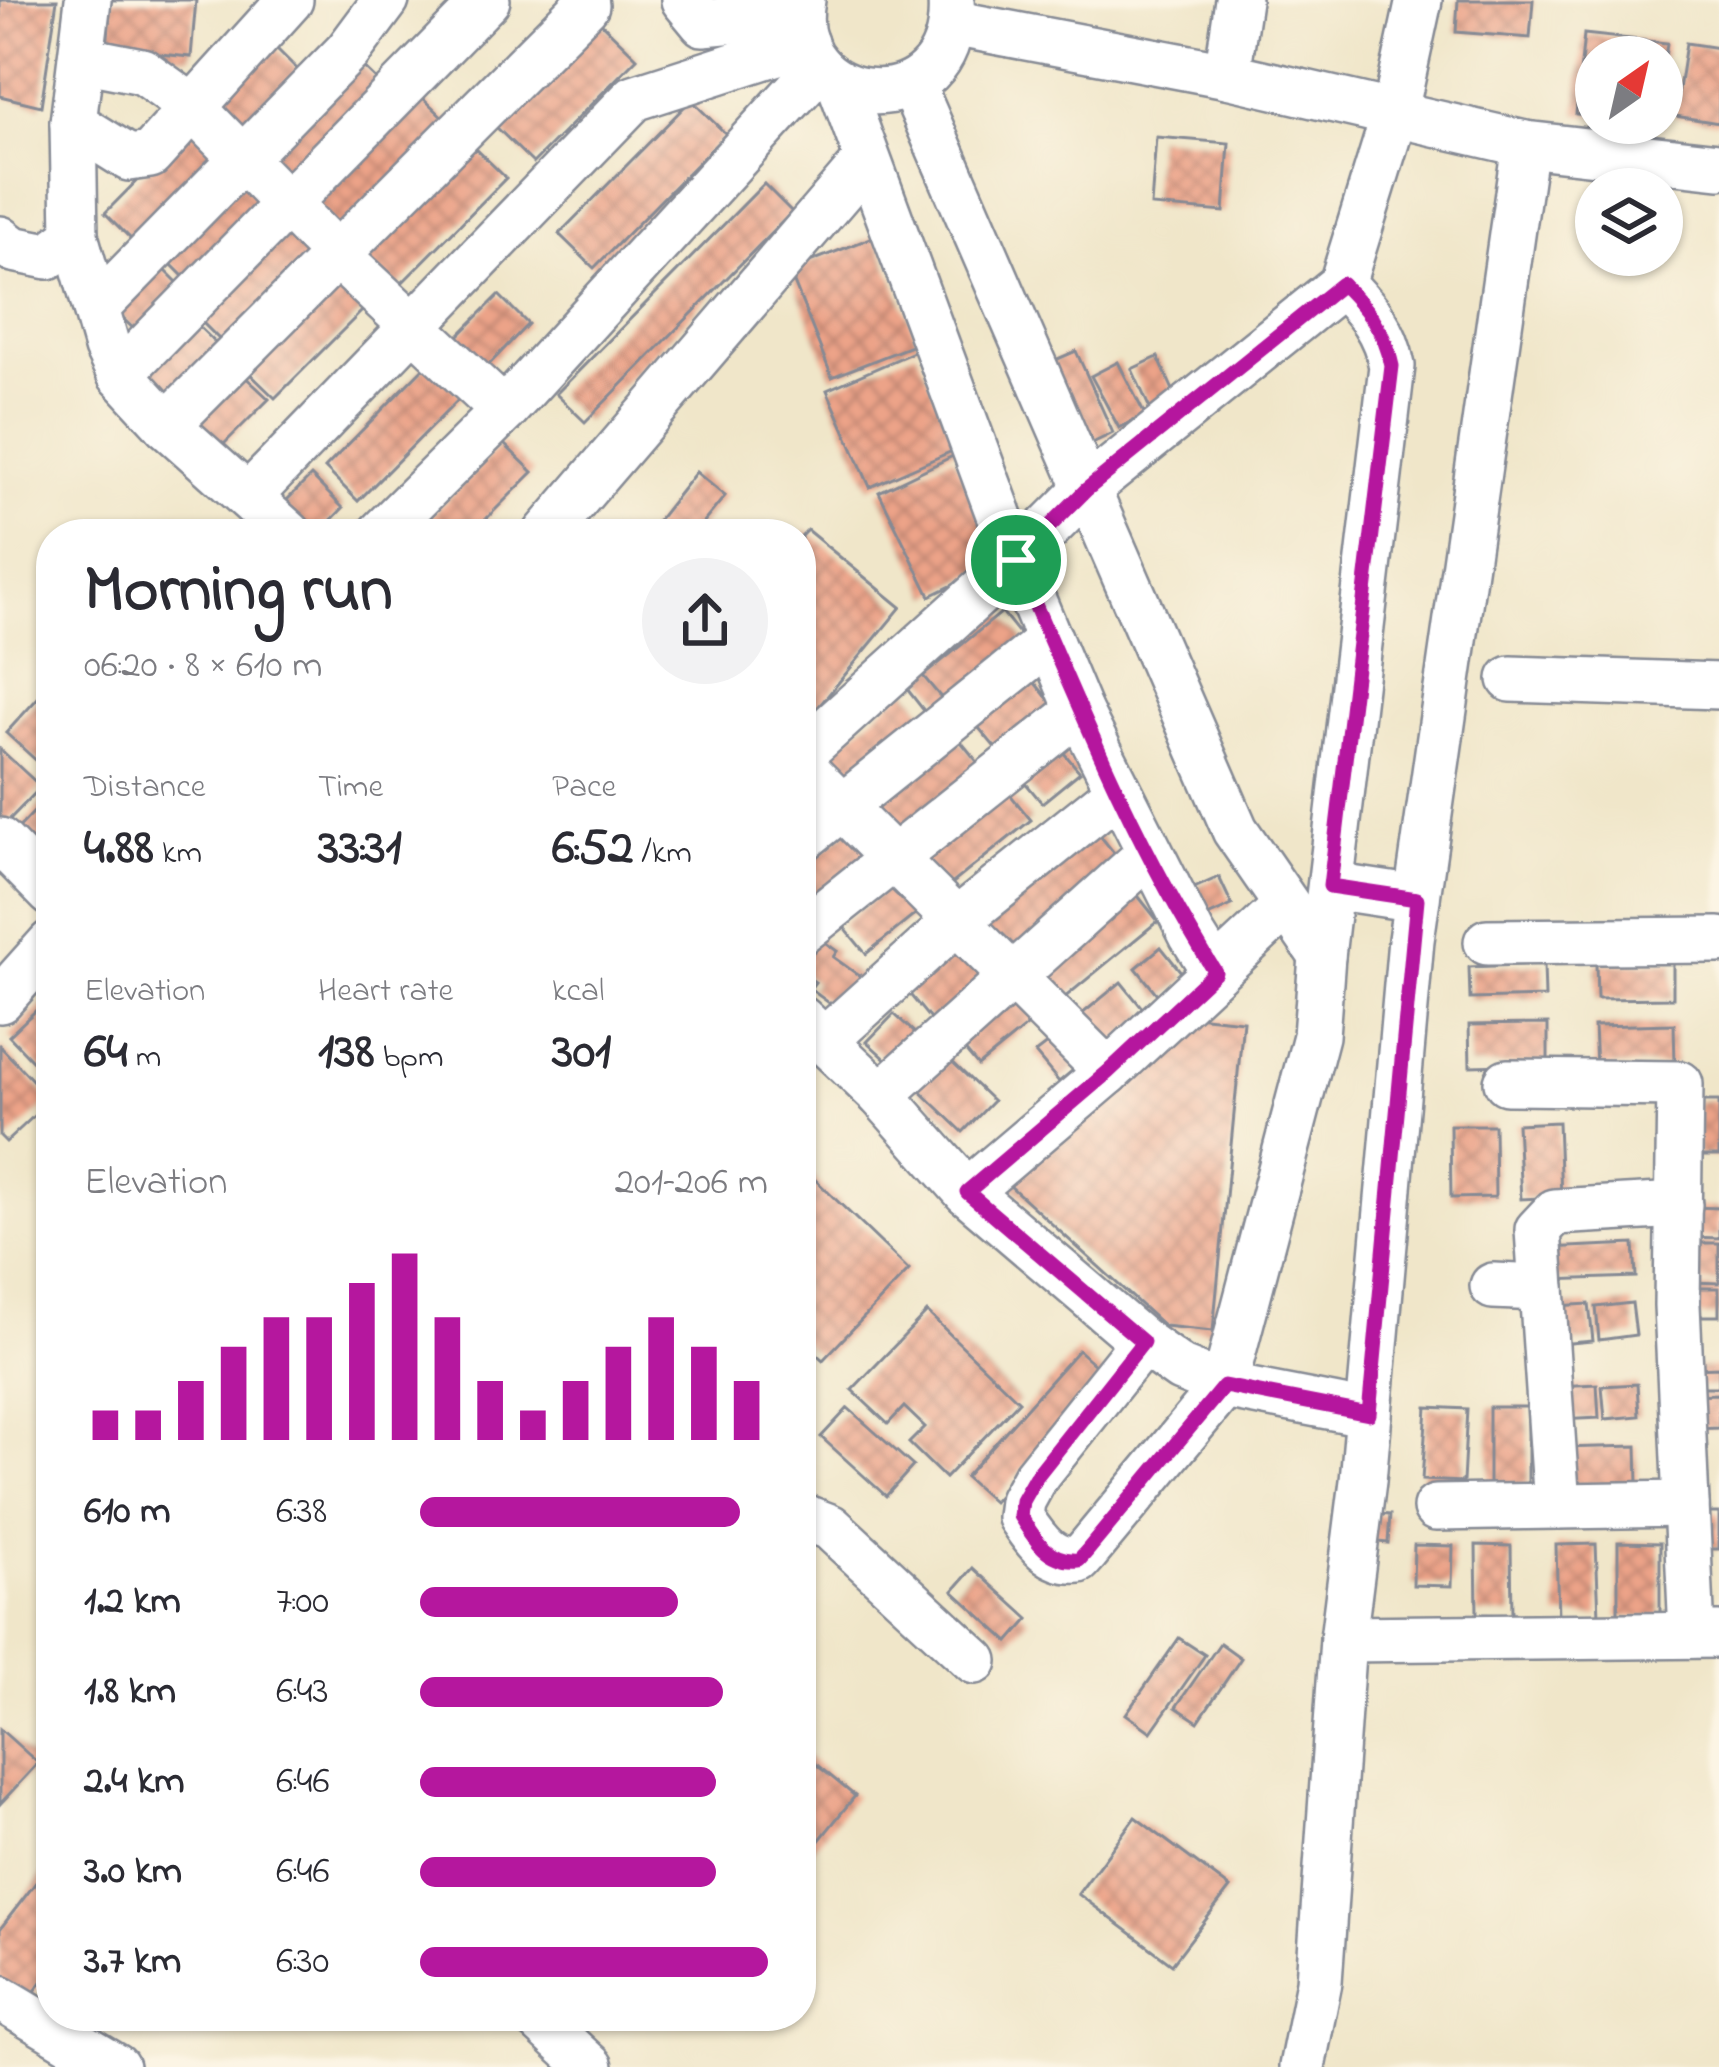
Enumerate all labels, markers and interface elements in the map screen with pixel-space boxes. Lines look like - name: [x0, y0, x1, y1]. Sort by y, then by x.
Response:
- north arrow: [1575, 36, 1683, 144]
- map controls: [1575, 36, 1683, 276]
- button: layers: [1575, 168, 1683, 276]
- pin: [965, 509, 1067, 611]
- icon: arrive: [983, 527, 1049, 593]
- text: Morning run: [84, 545, 393, 641]
- button: share: [642, 558, 768, 684]
- text: 06:20 · 8 × 610 m: [84, 638, 323, 695]
- text: Distance: [84, 764, 206, 812]
- text: Time: [318, 764, 383, 812]
- text: Pace: [552, 764, 616, 812]
- text: 4.88: [84, 812, 154, 887]
- text: 33:31: [318, 812, 402, 887]
- text: 6:52: [552, 812, 633, 887]
- text: km: [154, 830, 202, 878]
- text: /km: [633, 830, 692, 878]
- text: Elevation: [84, 968, 205, 1016]
- text: Heart rate: [318, 968, 453, 1016]
- text: kcal: [552, 968, 604, 1016]
- text: 64: [84, 1016, 127, 1091]
- text: 138: [318, 1016, 374, 1091]
- text: 301: [552, 1016, 611, 1091]
- text: m: [127, 1034, 161, 1082]
- text: bpm: [374, 1034, 444, 1082]
- text: Elevation: [84, 1155, 227, 1212]
- text: 201–206 m: [615, 1155, 768, 1212]
- text: 610 m: [84, 1484, 170, 1541]
- text: 6:38: [276, 1484, 327, 1541]
- text: 1.2 km: [84, 1574, 181, 1631]
- text: 7:00: [276, 1574, 329, 1631]
- text: 1.8 km: [84, 1664, 176, 1721]
- text: 6:43: [276, 1664, 329, 1721]
- text: 2.4 km: [84, 1754, 185, 1811]
- text: 6:46: [276, 1754, 330, 1811]
- text: 3.0 km: [84, 1844, 182, 1901]
- text: 6:46: [276, 1844, 330, 1901]
- text: 3.7 km: [84, 1934, 181, 1991]
- text: 6:30: [276, 1934, 329, 1991]

